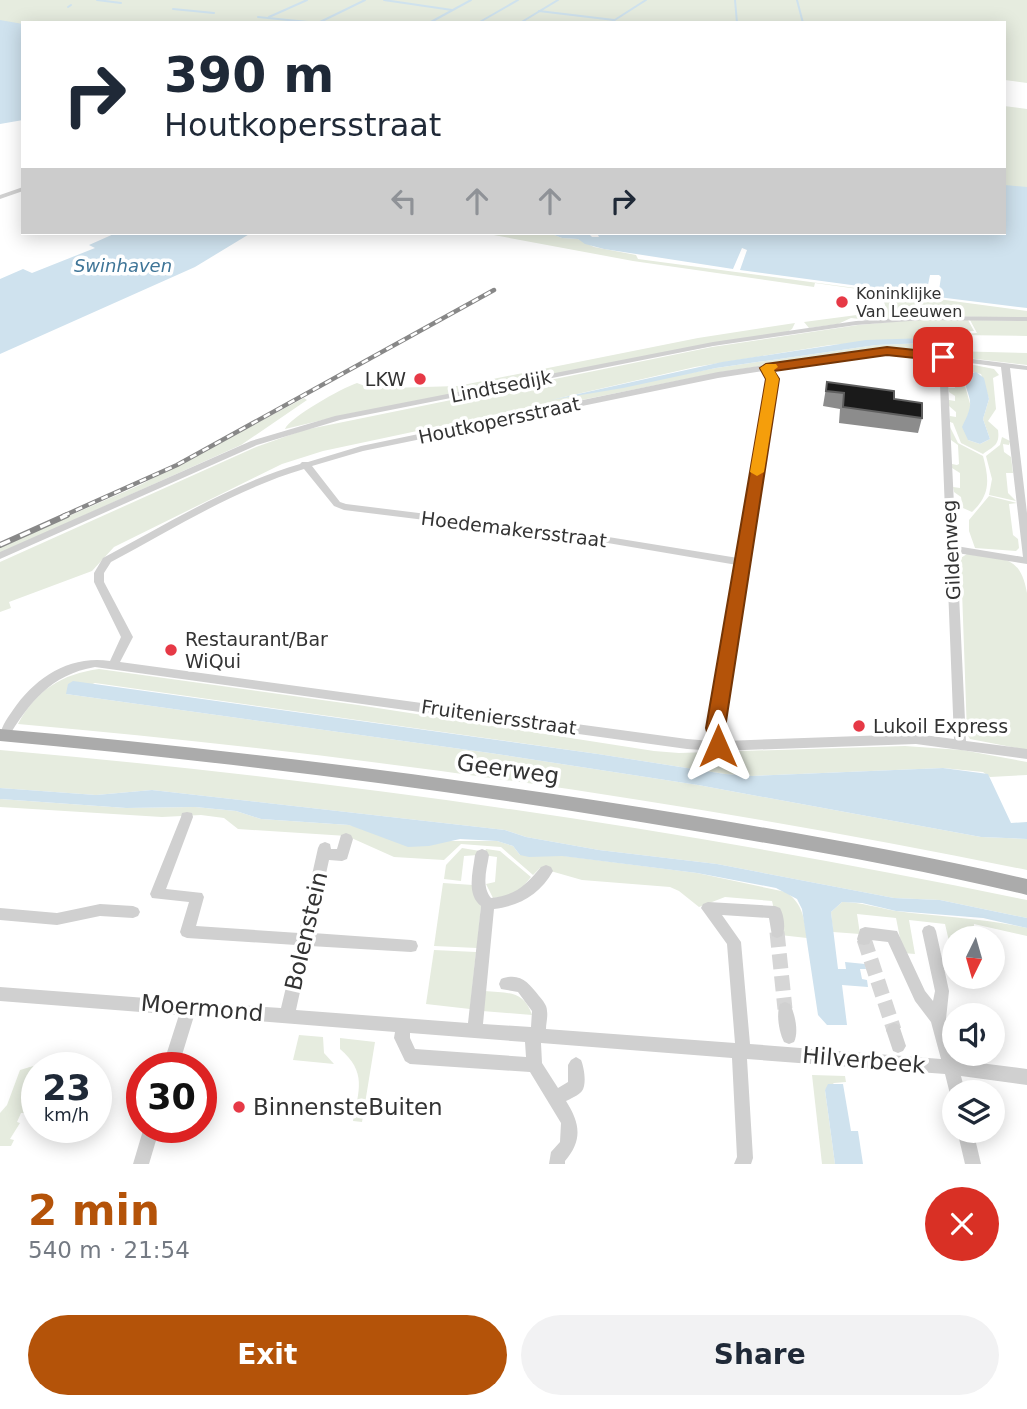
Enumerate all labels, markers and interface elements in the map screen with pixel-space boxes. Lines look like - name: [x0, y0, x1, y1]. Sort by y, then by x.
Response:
- text: 390 m: [164, 47, 334, 104]
- icon: right: [49, 49, 140, 140]
- text: Houtkopersstraat: [164, 106, 441, 144]
- icon: left: [385, 182, 423, 220]
- icon: ahead: [458, 182, 496, 220]
- icon: ahead: [531, 182, 569, 220]
- icon: right: [604, 182, 642, 220]
- water label: Swinhaven: [74, 255, 172, 276]
- place label: Koninklijke Van Leeuwen: [856, 284, 962, 321]
- marker: Koninklijke Van Leeuwen: [834, 294, 850, 310]
- pin: [913, 327, 973, 387]
- icon: arrive: [924, 338, 962, 376]
- street label: Lindtsedijk: [449, 365, 553, 407]
- place label: LKW: [365, 368, 406, 390]
- marker: LKW: [412, 371, 428, 387]
- street label: Houtkopersstraat: [416, 392, 582, 448]
- street label: Gildenweg: [937, 499, 965, 601]
- street label: Hoedemakersstraat: [420, 507, 608, 551]
- place label: Restaurant/Bar WiQui: [185, 628, 328, 672]
- marker: Restaurant/Bar WiQui: [163, 642, 179, 658]
- street label: Fruiteniersstraat: [420, 695, 578, 739]
- position arrow: [681, 709, 755, 783]
- place label: Lukoil Express: [873, 715, 1008, 737]
- marker: Lukoil Express: [851, 718, 867, 734]
- street label: Geerweg: [455, 749, 561, 789]
- street label: Bolenstein: [280, 869, 332, 993]
- north arrow: [942, 926, 1004, 989]
- map controls: [942, 926, 1005, 1143]
- street label: Moermond: [140, 990, 264, 1026]
- button: sound: [942, 1003, 1005, 1066]
- street label: Hilverbeek: [801, 1042, 927, 1078]
- speed limit sign: 30: [126, 1052, 217, 1143]
- text: 23: [42, 1068, 91, 1108]
- button: layers: [942, 1080, 1005, 1143]
- place label: BinnensteBuiten: [253, 1094, 443, 1120]
- marker: BinnensteBuiten: [231, 1099, 247, 1115]
- text: km/h: [44, 1104, 89, 1125]
- text: 2 min: [28, 1186, 160, 1235]
- button: close: [925, 1187, 999, 1261]
- text: 540 m · 21:54: [28, 1237, 190, 1263]
- button: Exit: [28, 1315, 507, 1395]
- button: Share: [521, 1315, 999, 1395]

